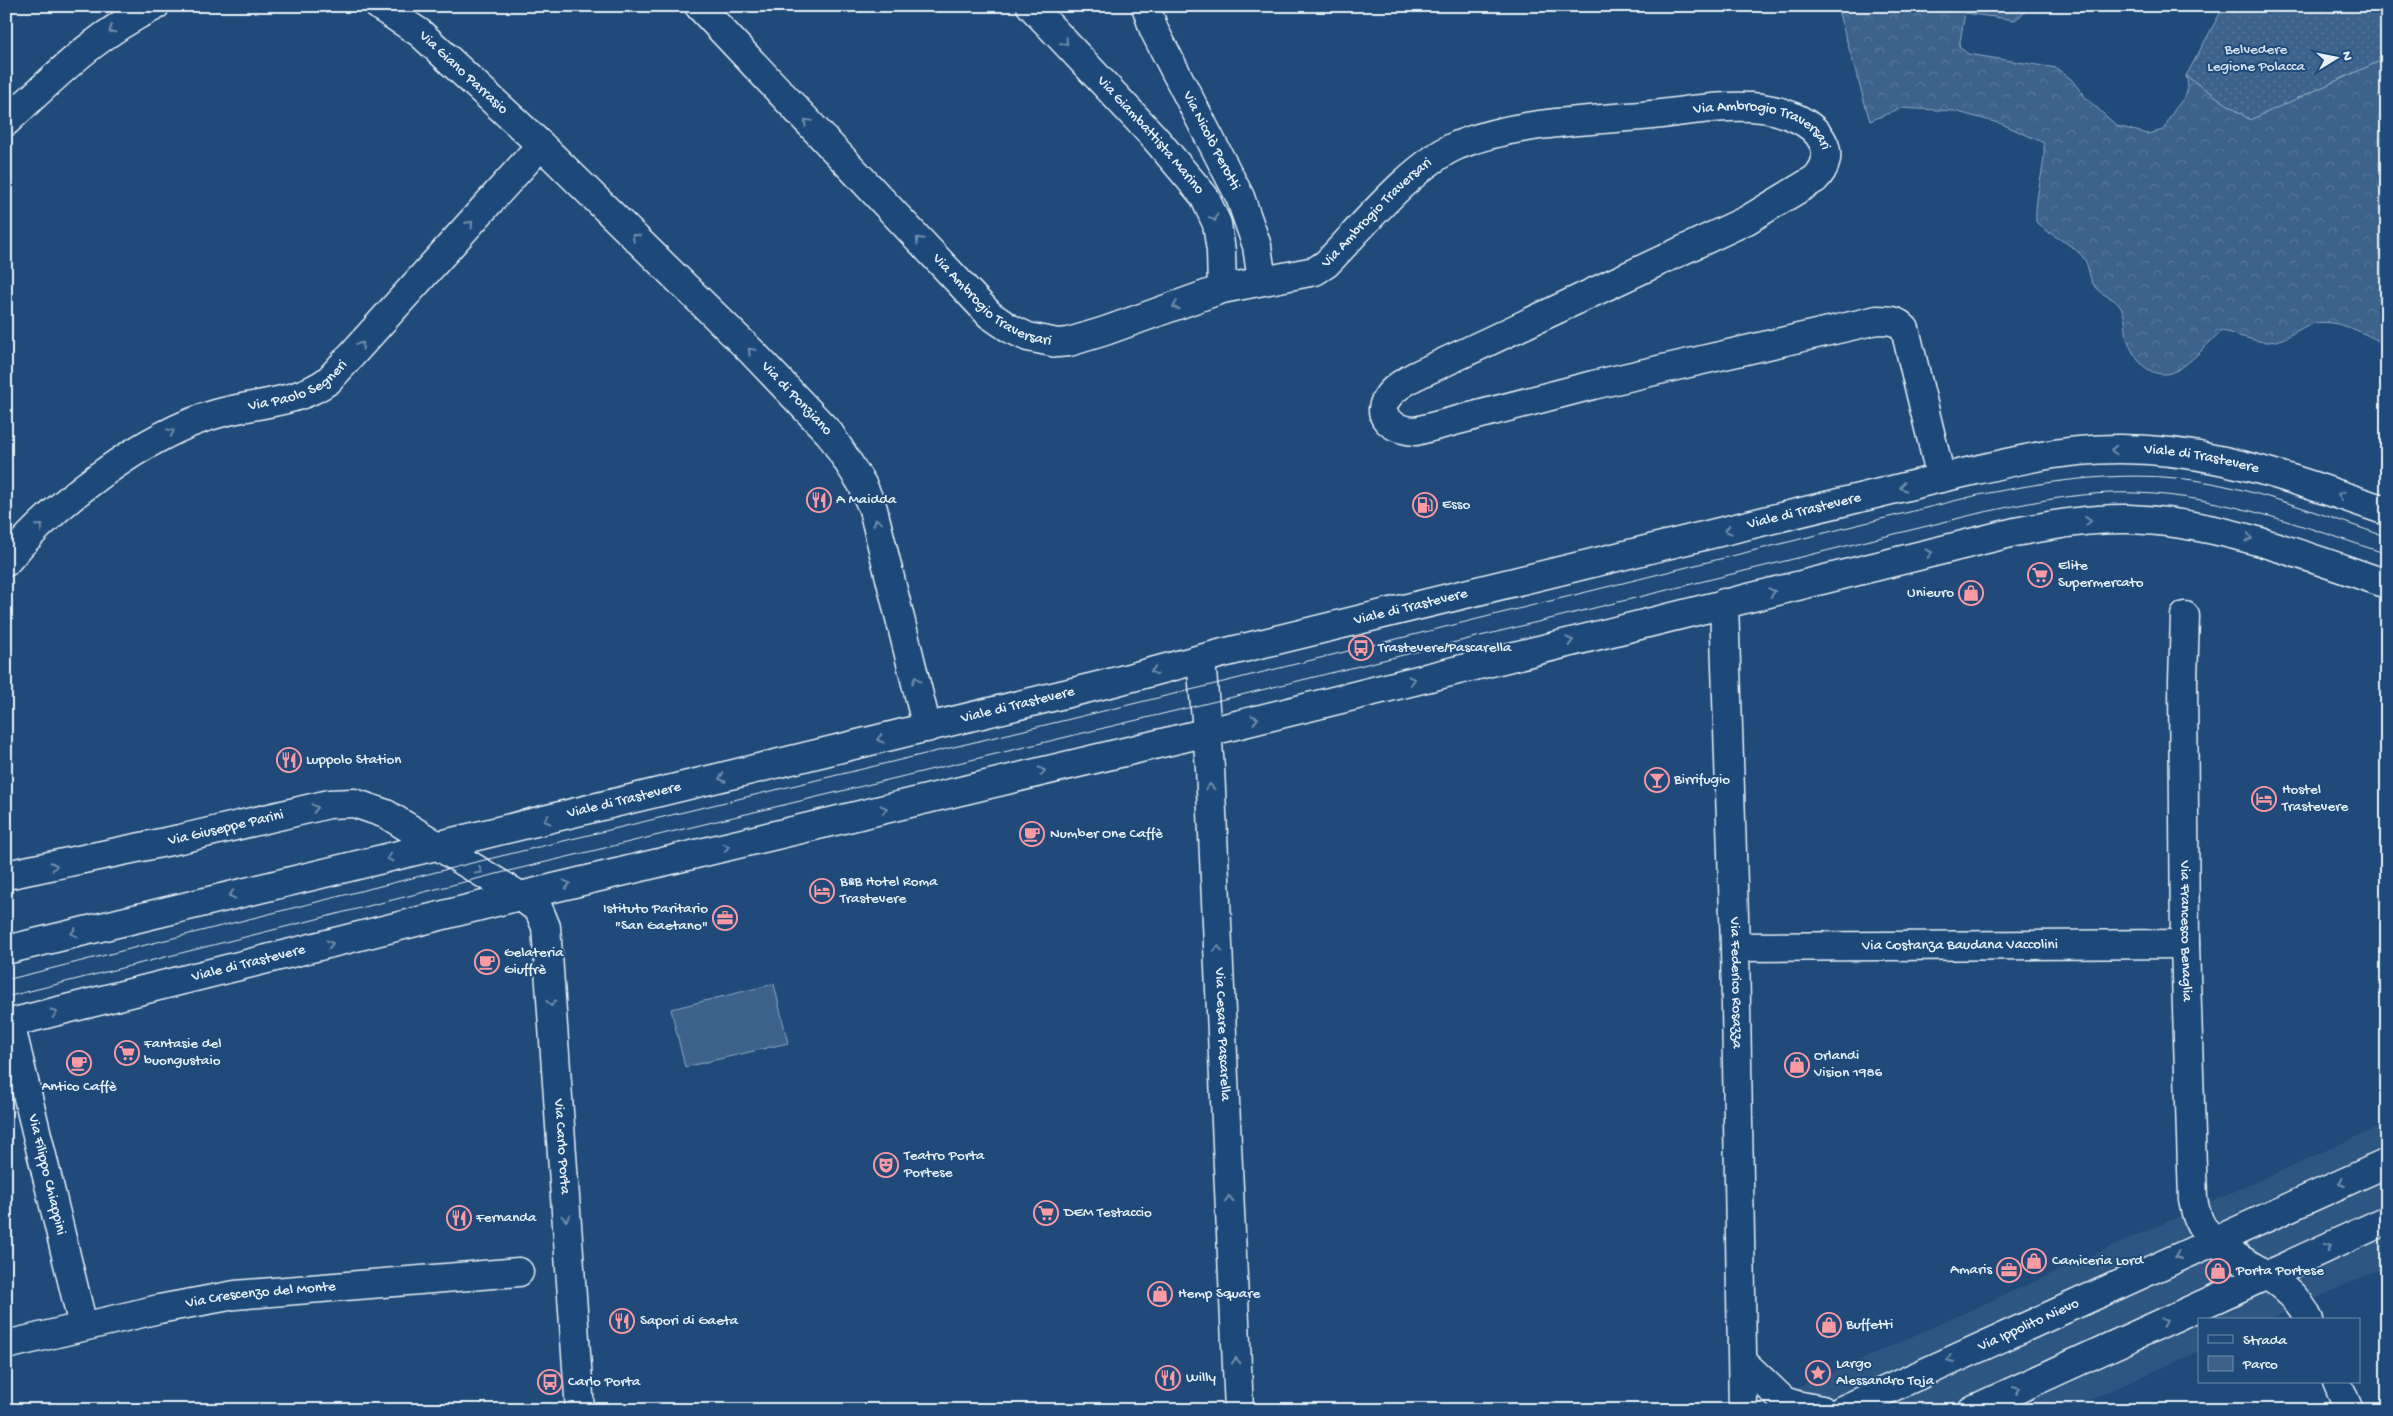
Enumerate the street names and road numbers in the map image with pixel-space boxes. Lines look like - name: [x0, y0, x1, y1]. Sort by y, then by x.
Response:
- street label: Via Giano Parrasio: [414, 27, 512, 119]
- street label: Via Giambattista Marino: [1092, 72, 1208, 198]
- street label: Via Nicolò Perotti: [1178, 87, 1244, 193]
- street label: Via Ambrogio Traversari: [1692, 98, 1834, 152]
- street label: Via Ambrogio Traversari: [1317, 154, 1436, 273]
- street label: Via Ambrogio Traversari: [927, 249, 1053, 351]
- street label: Via Paolo Segneri: [246, 356, 352, 416]
- street label: Via di Ponziano: [756, 357, 836, 440]
- street label: Viale di Trastevere: [2143, 441, 2261, 478]
- street label: Viale di Trastevere: [1745, 489, 1863, 534]
- street label: Viale di Trastevere: [1351, 585, 1470, 630]
- street label: Viale di Trastevere: [958, 683, 1077, 728]
- street label: Viale di Trastevere: [564, 778, 683, 823]
- street label: Via Giuseppe Parini: [166, 806, 286, 850]
- street label: Via Francesco Benaglia: [2175, 859, 2196, 1002]
- street label: Via Federico Rosazza: [1725, 916, 1746, 1049]
- street label: Via Costanza Baudana Vaccolini: [1861, 936, 2058, 955]
- street label: Viale di Trastevere: [189, 941, 308, 987]
- street label: Via Cesare Pascarella: [1210, 966, 1234, 1102]
- street label: Via Carlo Porta: [549, 1097, 574, 1196]
- street label: Via Filippo Chiappini: [23, 1112, 70, 1237]
- street label: Via Crescenzo del Monte: [183, 1278, 337, 1313]
- street label: Via Ippolito Nievo: [1974, 1295, 2082, 1356]

